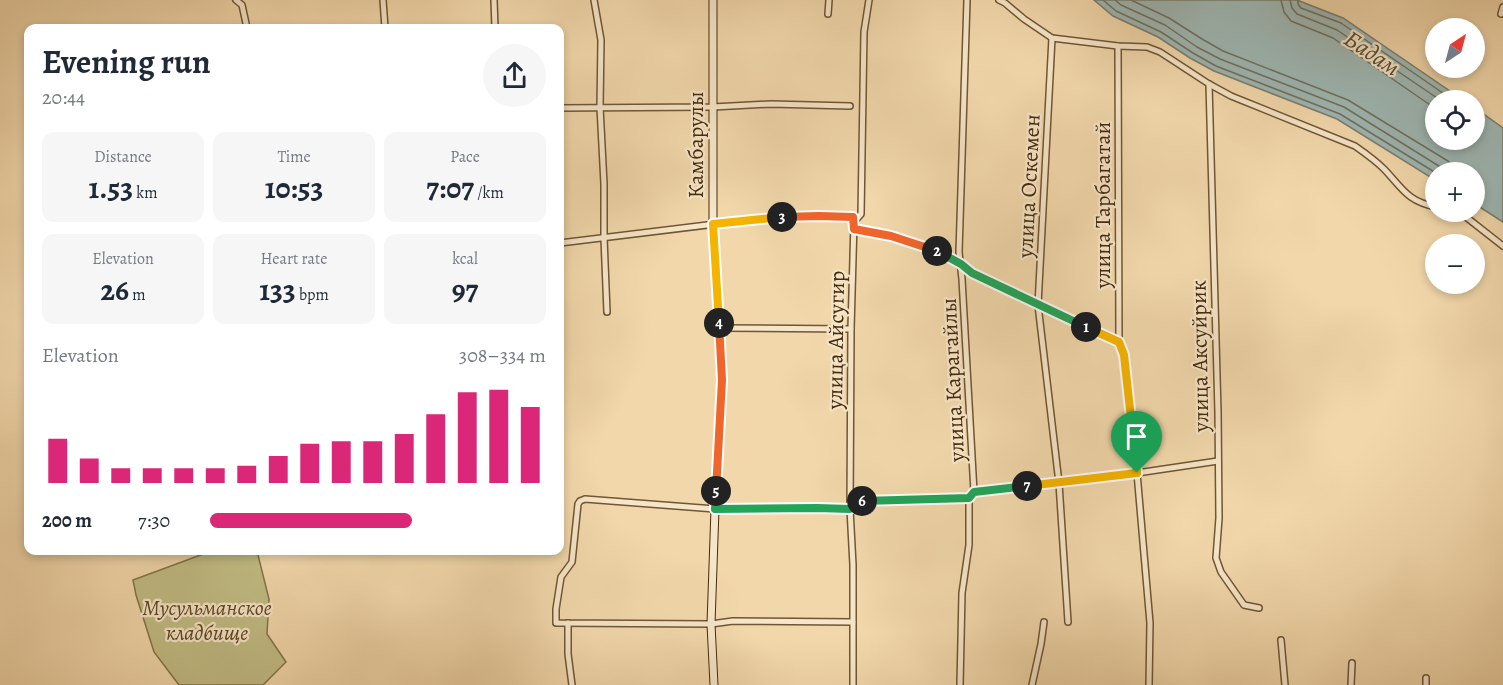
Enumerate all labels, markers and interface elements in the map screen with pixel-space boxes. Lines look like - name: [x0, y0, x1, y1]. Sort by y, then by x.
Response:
- north arrow: [1425, 18, 1485, 78]
- map controls: [1425, 18, 1485, 294]
- water label: Бадам: [1338, 23, 1406, 83]
- text: Evening run: [42, 39, 211, 84]
- button: share: [483, 44, 546, 107]
- text: 20:44: [42, 84, 85, 111]
- button: locate: [1425, 90, 1485, 150]
- street label: Камбарулы: [681, 91, 711, 199]
- street label: улица Оскемен: [1010, 113, 1048, 260]
- street label: улица Тарбагатай: [1088, 122, 1118, 289]
- text: Distance: [94, 146, 152, 168]
- text: Time: [277, 146, 311, 168]
- text: Pace: [450, 146, 480, 168]
- button: +: [1425, 162, 1485, 222]
- text: 1.53: [88, 168, 133, 208]
- text: 10:53: [265, 168, 323, 208]
- text: 7:07: [426, 168, 474, 208]
- text: km: [133, 182, 158, 204]
- text: /km: [474, 182, 504, 204]
- pin: 3: [767, 202, 797, 232]
- text: 3: [779, 206, 785, 228]
- button: −: [1425, 234, 1485, 294]
- pin: 2: [922, 236, 952, 266]
- text: 2: [933, 240, 941, 262]
- text: Elevation: [92, 248, 154, 270]
- text: Heart rate: [261, 248, 327, 270]
- text: kcal: [452, 248, 478, 270]
- text: 26: [101, 270, 129, 310]
- text: 133: [259, 270, 296, 310]
- text: 97: [452, 270, 478, 310]
- street label: улица Айсугир: [820, 270, 852, 411]
- street label: улица Аксуйрик: [1184, 280, 1216, 433]
- text: m: [129, 284, 145, 306]
- text: bpm: [296, 284, 329, 306]
- street label: улица Карагайлы: [934, 297, 972, 464]
- pin: 4: [704, 308, 734, 338]
- text: 4: [715, 312, 723, 334]
- pin: 1: [1071, 312, 1101, 342]
- text: 1: [1083, 316, 1089, 338]
- text: Elevation: [42, 342, 119, 369]
- text: 308–334 m: [459, 342, 546, 369]
- pin: [1111, 411, 1162, 473]
- icon: arrive: [1120, 420, 1153, 453]
- pin: 7: [1012, 471, 1042, 501]
- text: 7: [1024, 475, 1030, 497]
- pin: 5: [701, 476, 731, 506]
- text: 5: [713, 480, 719, 502]
- pin: 6: [847, 486, 877, 516]
- text: 6: [858, 490, 866, 512]
- text: 200 m: [42, 507, 92, 534]
- text: 7:30: [138, 507, 170, 534]
- park label: Мусульманское кладбище: [142, 593, 272, 648]

